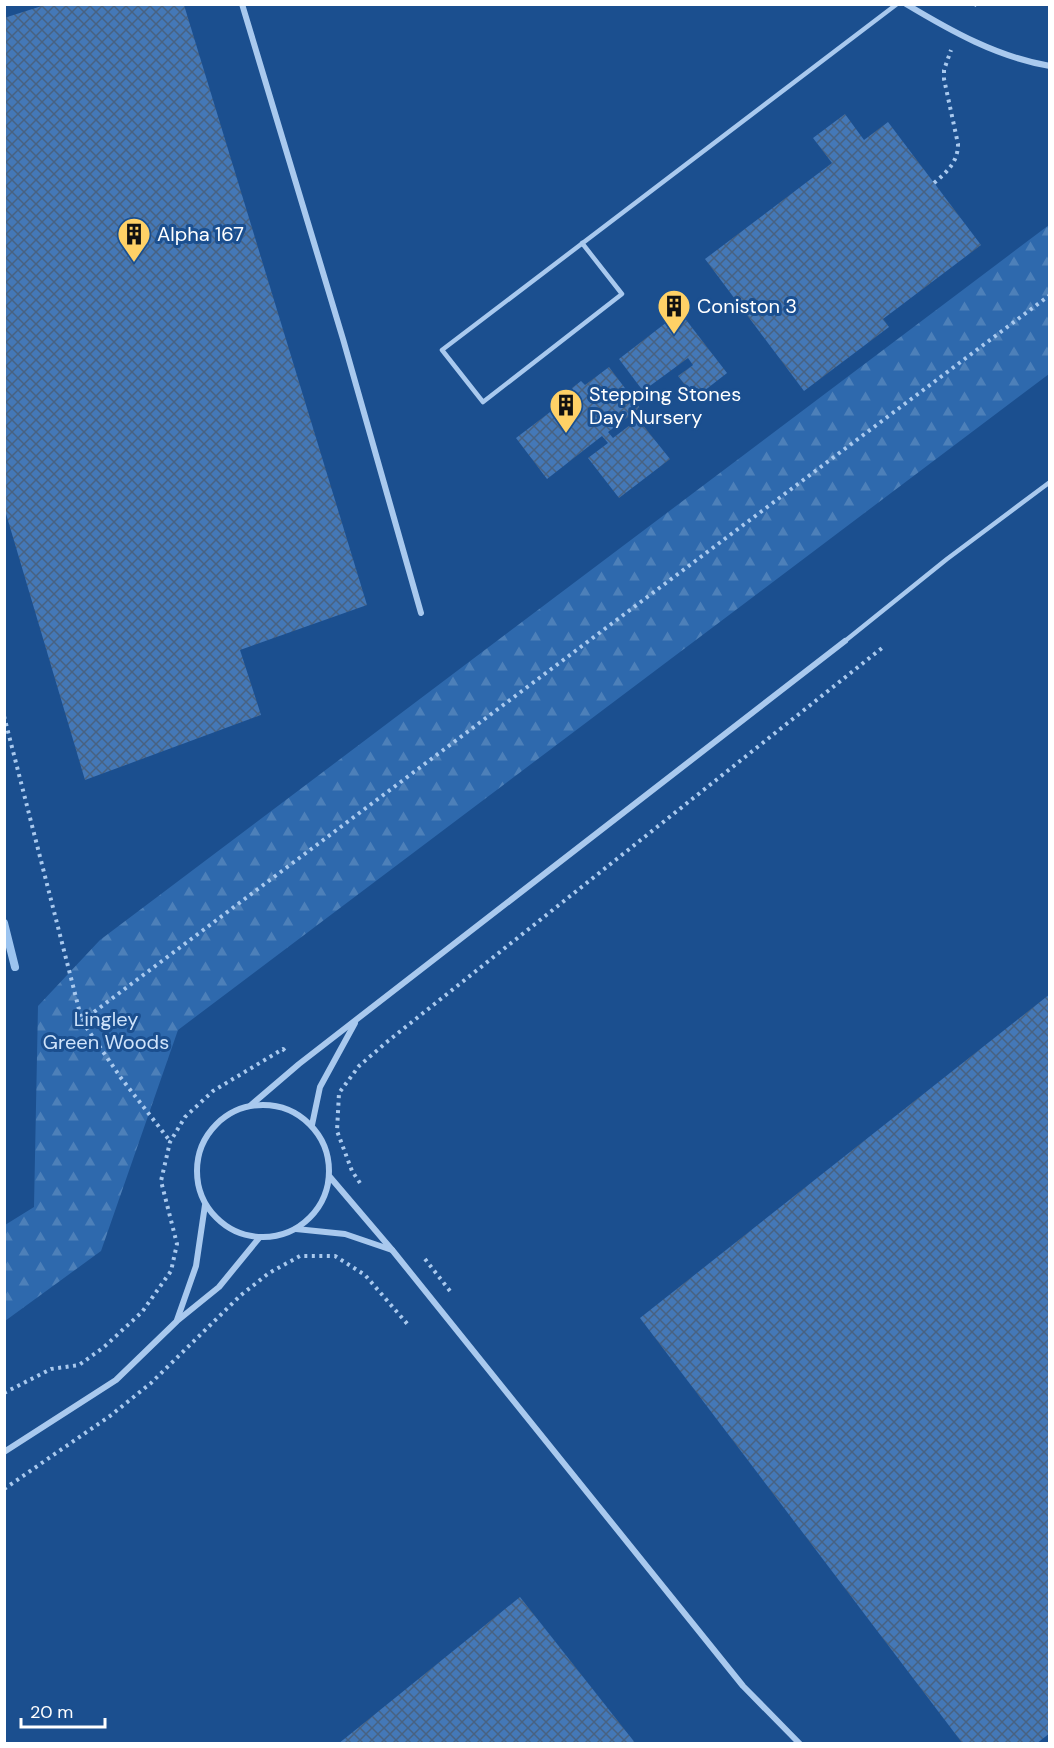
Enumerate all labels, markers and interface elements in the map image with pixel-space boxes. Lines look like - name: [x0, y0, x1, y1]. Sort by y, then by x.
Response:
- building icon: Alpha 167: [116, 216, 152, 263]
- place label: Alpha 167: [157, 221, 244, 247]
- building icon: Coniston 3: [656, 288, 692, 335]
- place label: Coniston 3: [697, 293, 797, 319]
- place label: Stepping Stones Day Nursery: [589, 381, 741, 430]
- building icon: Stepping Stones Day Nursery: [548, 387, 584, 434]
- park label: Lingley Green Woods: [43, 1006, 169, 1055]
- scale bar: [21, 1691, 105, 1729]
- text: 20 m: [30, 1700, 73, 1724]

